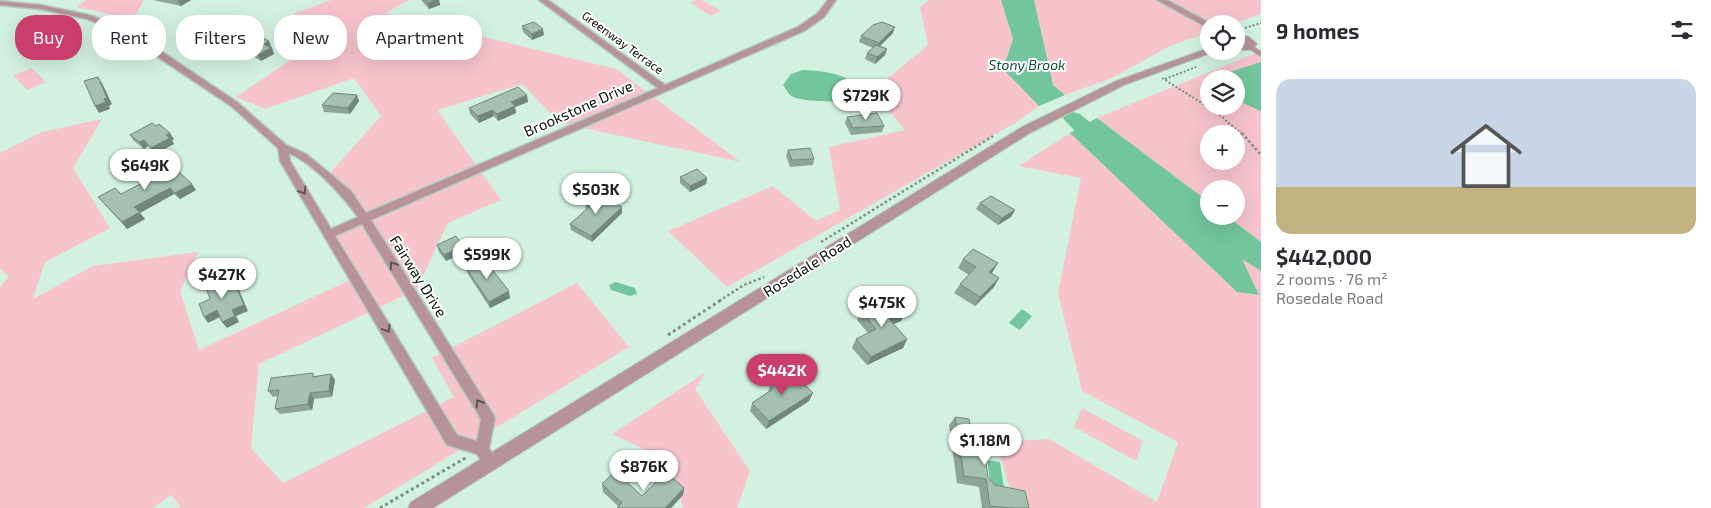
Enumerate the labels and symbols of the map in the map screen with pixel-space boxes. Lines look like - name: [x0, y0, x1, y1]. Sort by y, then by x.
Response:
- street label: Greenway Terrace: [579, 8, 667, 76]
- water label: Stony Brook: [989, 56, 1065, 73]
- street label: Brookstone Drive: [521, 76, 635, 140]
- pin: $729K: [831, 78, 901, 121]
- pin: $649K: [110, 148, 180, 191]
- pin: $503K: [561, 172, 631, 215]
- one-way arrow: [296, 185, 306, 194]
- street label: Fairway Drive: [387, 232, 451, 320]
- street label: Rosedale Road: [760, 232, 854, 300]
- pin: $599K: [452, 238, 522, 280]
- pin: $427K: [187, 258, 257, 300]
- one-way arrow: [390, 262, 400, 271]
- pin: $475K: [847, 286, 917, 328]
- one-way arrow: [381, 324, 391, 333]
- pin: $442K: [747, 354, 817, 396]
- one-way arrow: [476, 400, 485, 409]
- pin: $1.18M: [944, 424, 1026, 466]
- pin: $876K: [609, 450, 679, 492]

